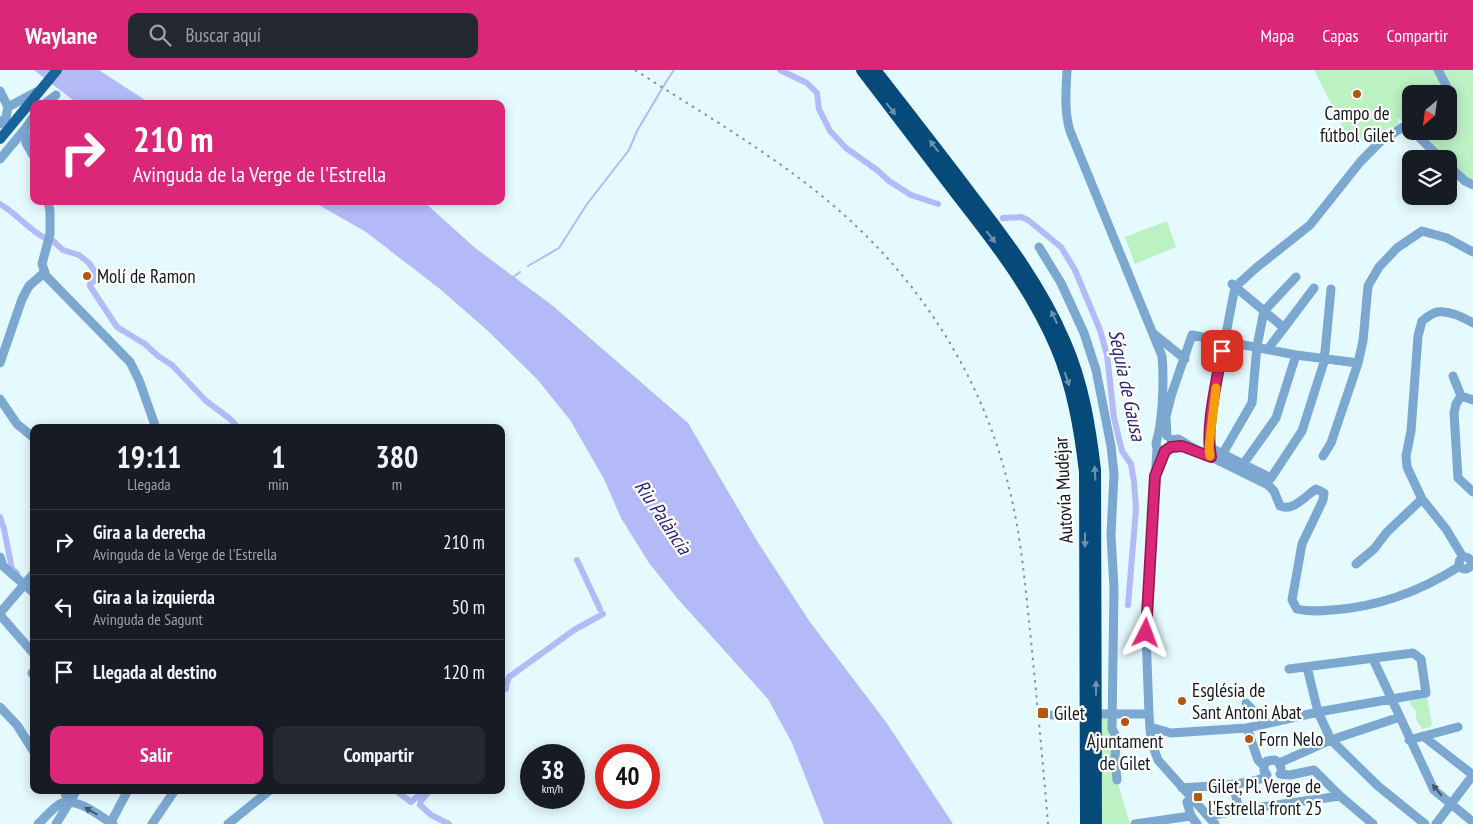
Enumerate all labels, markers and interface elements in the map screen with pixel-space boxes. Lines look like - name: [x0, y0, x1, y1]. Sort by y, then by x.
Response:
- search box: [128, 13, 478, 58]
- text: Waylane: [25, 20, 98, 51]
- icon: search: [146, 21, 174, 49]
- text: Buscar aquí: [186, 23, 261, 47]
- text: Mapa: [1261, 24, 1294, 47]
- text: Capas: [1322, 24, 1359, 47]
- text: Compartir: [1387, 24, 1448, 47]
- north arrow: [1402, 85, 1458, 140]
- map controls: [1402, 85, 1457, 205]
- marker: Campo de fútbol Gilet: [1351, 88, 1363, 100]
- place label: Campo de fútbol Gilet: [1320, 101, 1395, 147]
- one-way arrow: [886, 102, 897, 115]
- text: 210 m: [133, 116, 214, 162]
- icon: right: [50, 120, 115, 185]
- one-way arrow: [928, 140, 939, 153]
- button: layers: [1402, 150, 1457, 205]
- text: Avinguda de la Verge de l'Estrella: [133, 160, 386, 188]
- one-way arrow: [985, 230, 996, 243]
- place label: Molí de Ramon: [97, 264, 196, 288]
- marker: Molí de Ramon: [81, 270, 93, 282]
- one-way arrow: [1050, 310, 1058, 324]
- water label: Séquia de Gausa: [1103, 327, 1152, 444]
- pin: [1201, 330, 1243, 372]
- icon: arrive: [1208, 337, 1236, 365]
- one-way arrow: [1064, 372, 1071, 387]
- street label: Autovía Mudéjar: [1048, 435, 1078, 544]
- text: 19:11: [117, 437, 181, 476]
- text: 1: [271, 437, 286, 476]
- text: 380: [375, 437, 418, 476]
- one-way arrow: [1091, 465, 1099, 481]
- text: Llegada: [127, 474, 171, 494]
- text: min: [268, 474, 289, 494]
- text: m: [392, 474, 402, 494]
- water label: Riu Palància: [629, 475, 698, 560]
- text: Gira a la derecha: [93, 520, 206, 544]
- icon: right: [50, 528, 78, 556]
- text: 210 m: [443, 530, 485, 554]
- one-way arrow: [1081, 532, 1089, 548]
- text: Avinguda de la Verge de l'Estrella: [93, 544, 277, 564]
- text: Gira a la izquierda: [93, 585, 215, 609]
- icon: left: [50, 593, 78, 621]
- text: 50 m: [452, 595, 485, 619]
- position arrow: [1119, 606, 1171, 658]
- text: Avinguda de Sagunt: [93, 609, 203, 629]
- icon: arrive: [50, 658, 78, 686]
- text: Llegada al destino: [93, 660, 217, 684]
- text: 120 m: [443, 660, 485, 684]
- place label: Església de Sant Antoni Abat: [1192, 678, 1302, 724]
- one-way arrow: [1092, 680, 1100, 696]
- marker: Església de Sant Antoni Abat: [1176, 695, 1188, 707]
- place label: Gilet: [1054, 701, 1086, 725]
- marker: Gilet: [1036, 706, 1050, 720]
- marker: Ajuntament de Gilet: [1119, 716, 1131, 728]
- button: Salir: [50, 726, 263, 784]
- button: Compartir: [273, 726, 485, 784]
- place label: Forn Nelo: [1259, 727, 1323, 751]
- place label: Ajuntament de Gilet: [1087, 729, 1164, 775]
- marker: Forn Nelo: [1243, 733, 1255, 745]
- speed limit sign: 40: [595, 744, 660, 809]
- text: 38: [541, 754, 564, 786]
- place label: Gilet, Pl. Verge de l'Estrella front 25: [1208, 774, 1322, 820]
- text: km/h: [542, 781, 563, 796]
- one-way arrow: [1431, 784, 1442, 797]
- marker: Gilet, Pl. Verge de l'Estrella front 25: [1192, 791, 1204, 803]
- one-way arrow: [84, 807, 98, 816]

